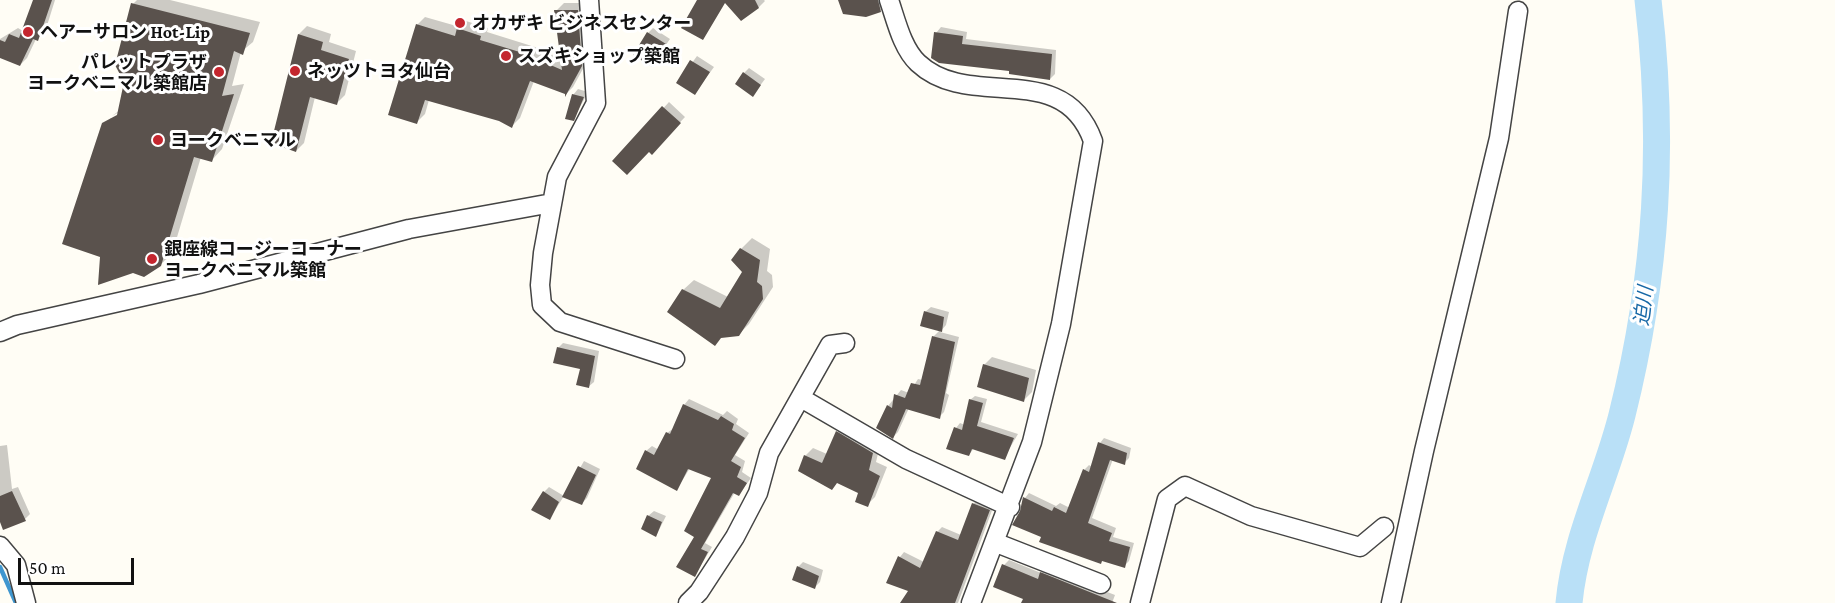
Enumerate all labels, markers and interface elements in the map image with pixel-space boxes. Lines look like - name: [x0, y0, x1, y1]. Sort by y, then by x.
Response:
- place label: オカザキ ビジネスセンター: [472, 12, 691, 34]
- marker: オカザキ ビジネスセンター: [453, 16, 467, 30]
- place label: ヘアーサロン Hot-Lip: [40, 21, 210, 43]
- marker: ヘアーサロン Hot-Lip: [21, 25, 35, 39]
- place label: スズキショップ築館: [518, 45, 680, 67]
- marker: スズキショップ築館: [499, 49, 513, 63]
- place label: パレットプラザ ヨークベニマル築館店: [27, 51, 207, 94]
- place label: ネッツトヨタ仙台: [307, 60, 451, 82]
- marker: ネッツトヨタ仙台: [288, 64, 302, 78]
- marker: パレットプラザ ヨークベニマル築館店: [212, 65, 226, 79]
- place label: ヨークベニマル: [170, 129, 296, 151]
- marker: ヨークベニマル: [151, 133, 165, 147]
- place label: 銀座線コージーコーナー ヨークベニマル築館: [164, 238, 362, 280]
- marker: 銀座線コージーコーナー ヨークベニマル築館: [145, 252, 159, 266]
- water label: 迫川: [1630, 285, 1658, 327]
- scale bar: [21, 546, 136, 584]
- text: 50 m: [29, 558, 66, 578]

